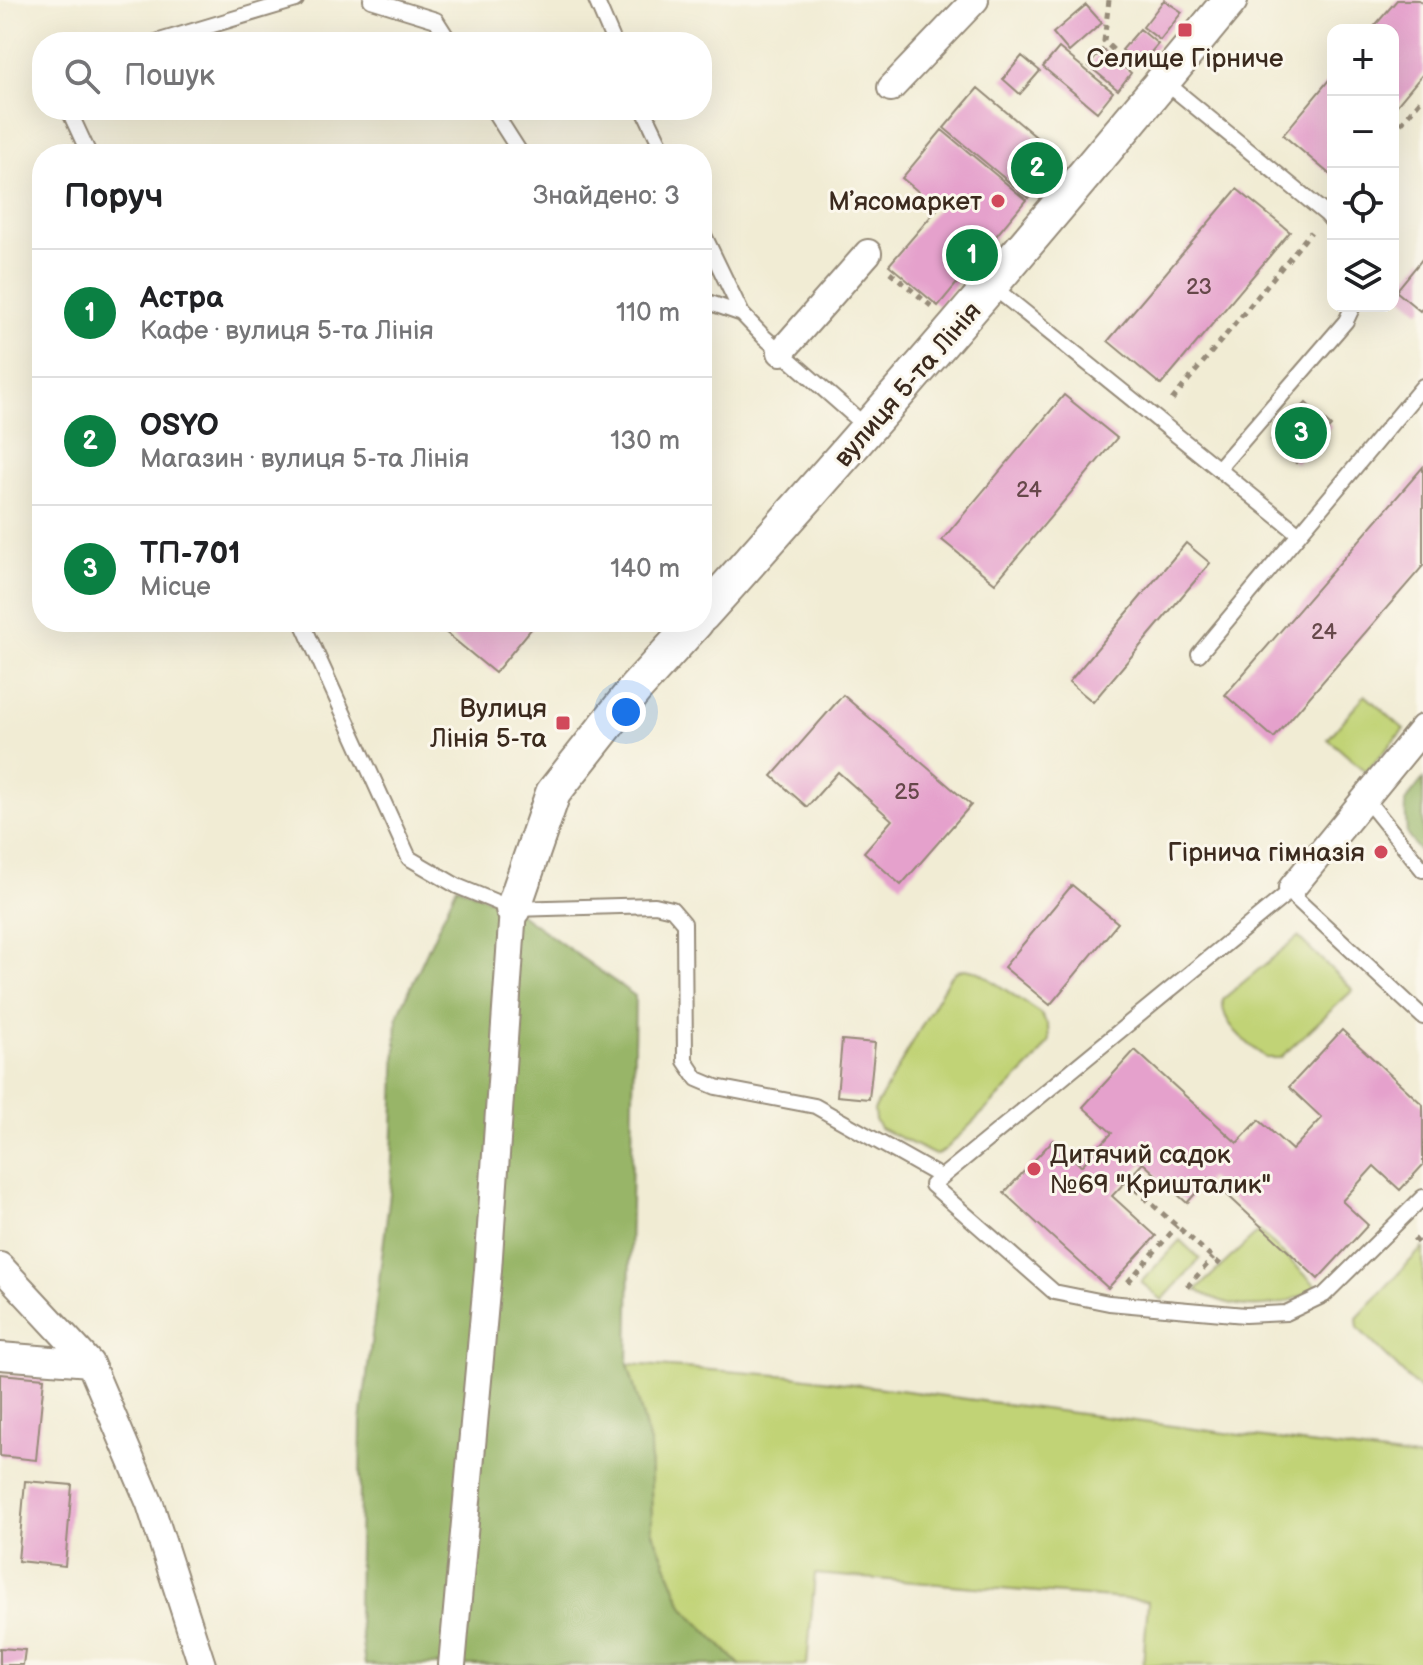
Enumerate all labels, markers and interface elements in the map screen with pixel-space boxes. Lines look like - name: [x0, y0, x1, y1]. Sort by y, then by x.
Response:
- marker: Селище Гірниче: [1176, 21, 1194, 39]
- map controls: [1327, 24, 1399, 312]
- button: +: [1327, 24, 1399, 96]
- search box: [32, 32, 712, 120]
- place label: Селище Гірниче: [1087, 44, 1283, 75]
- icon: search: [60, 54, 104, 98]
- text: Пошук: [124, 58, 215, 94]
- button: −: [1327, 96, 1399, 168]
- pin: 2: [1011, 138, 1063, 198]
- button: locate: [1327, 168, 1399, 240]
- text: Поруч: [64, 176, 163, 217]
- text: Знайдено: 3: [533, 181, 680, 212]
- place label: Мʼясомаркет: [828, 187, 982, 218]
- marker: Мʼясомаркет: [989, 192, 1007, 210]
- pin: 1: [946, 225, 998, 285]
- button: layers: [1327, 240, 1399, 312]
- house number: 23: [1186, 274, 1212, 301]
- text: Астра: [140, 280, 223, 316]
- street label: вулиця 5-та Лінія: [828, 296, 988, 474]
- text: 1: [85, 298, 95, 329]
- text: 110 m: [616, 298, 680, 329]
- text: Кафе · вулиця 5-та Лінія: [140, 316, 434, 347]
- pin: 3: [1275, 403, 1327, 463]
- text: OSYO: [140, 408, 219, 444]
- text: 2: [82, 426, 98, 457]
- text: 130 m: [610, 426, 680, 457]
- text: Магазин · вулиця 5-та Лінія: [140, 444, 469, 475]
- house number: 24: [1016, 477, 1043, 504]
- text: ТП-701: [140, 536, 241, 572]
- text: 3: [82, 554, 98, 585]
- text: 140 m: [610, 554, 680, 585]
- text: Місце: [140, 572, 211, 603]
- house number: 24: [1311, 619, 1338, 646]
- your location: [606, 692, 646, 732]
- place label: Вулиця Лінія 5-та: [429, 694, 547, 755]
- marker: Вулиця Лінія 5-та: [554, 714, 572, 732]
- house number: 25: [894, 779, 920, 806]
- place label: Гірнича гімназія: [1167, 838, 1365, 869]
- marker: Гірнича гімназія: [1372, 843, 1390, 861]
- place label: Дитячий садок №69 "Кришталик": [1050, 1140, 1271, 1201]
- marker: Дитячий садок №69 "Кришталик": [1025, 1160, 1043, 1178]

